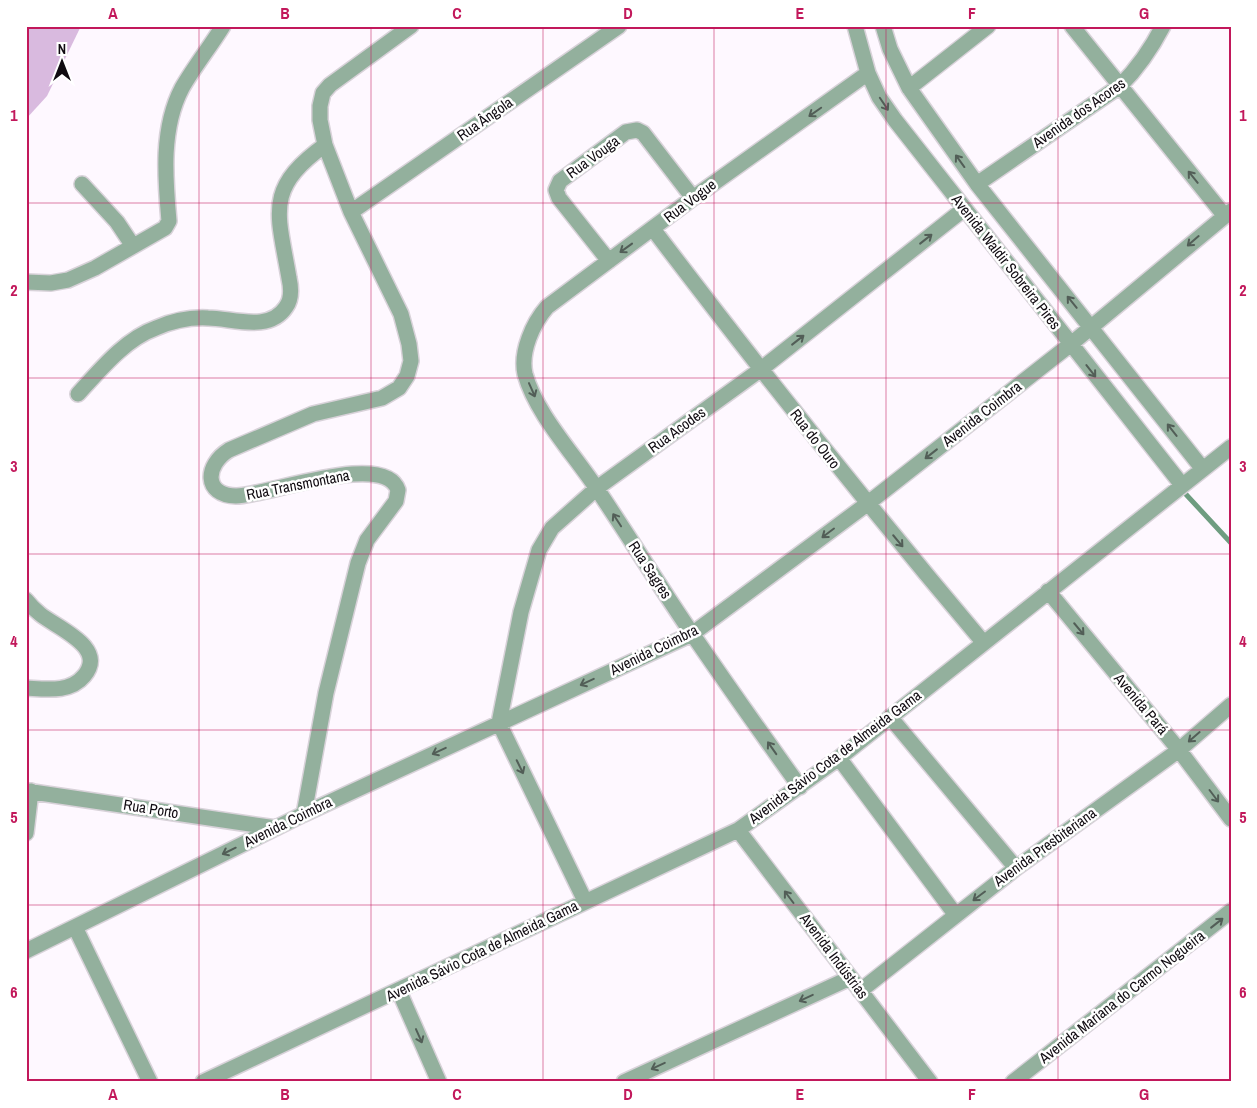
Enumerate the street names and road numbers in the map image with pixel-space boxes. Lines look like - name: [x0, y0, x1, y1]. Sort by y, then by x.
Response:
- street label: Avenida dos Acores: [1027, 73, 1129, 153]
- street label: Rua Ângola: [453, 92, 517, 145]
- street label: Rua Vouga: [562, 130, 624, 183]
- street label: Rua Vogue: [659, 174, 720, 227]
- street label: Avenida Waldir Sobreira Pires: [946, 189, 1066, 334]
- street label: Avenida Coimbra: [937, 376, 1026, 452]
- street label: Rua Acodes: [644, 402, 710, 458]
- street label: Rua do Ouro: [785, 404, 845, 473]
- street label: Rua Transmontana: [245, 464, 351, 505]
- street label: Rua Sagres: [624, 537, 677, 603]
- street label: Avenida Coimbra: [605, 619, 701, 680]
- street label: Avenida Pará: [1109, 668, 1173, 739]
- street label: Avenida Sávio Cota de Almeida Gama: [743, 685, 925, 829]
- street label: Avenida Coimbra: [239, 791, 335, 852]
- street label: Rua Porto: [122, 794, 180, 823]
- street label: Avenida Presbiteriana: [988, 802, 1100, 892]
- street label: Avenida Sávio Cota de Almeida Gama: [381, 895, 581, 1007]
- street label: Avenida Indústrias: [795, 908, 874, 1003]
- street label: Avenida Mariana do Carmo Nogueira: [1034, 925, 1209, 1069]

